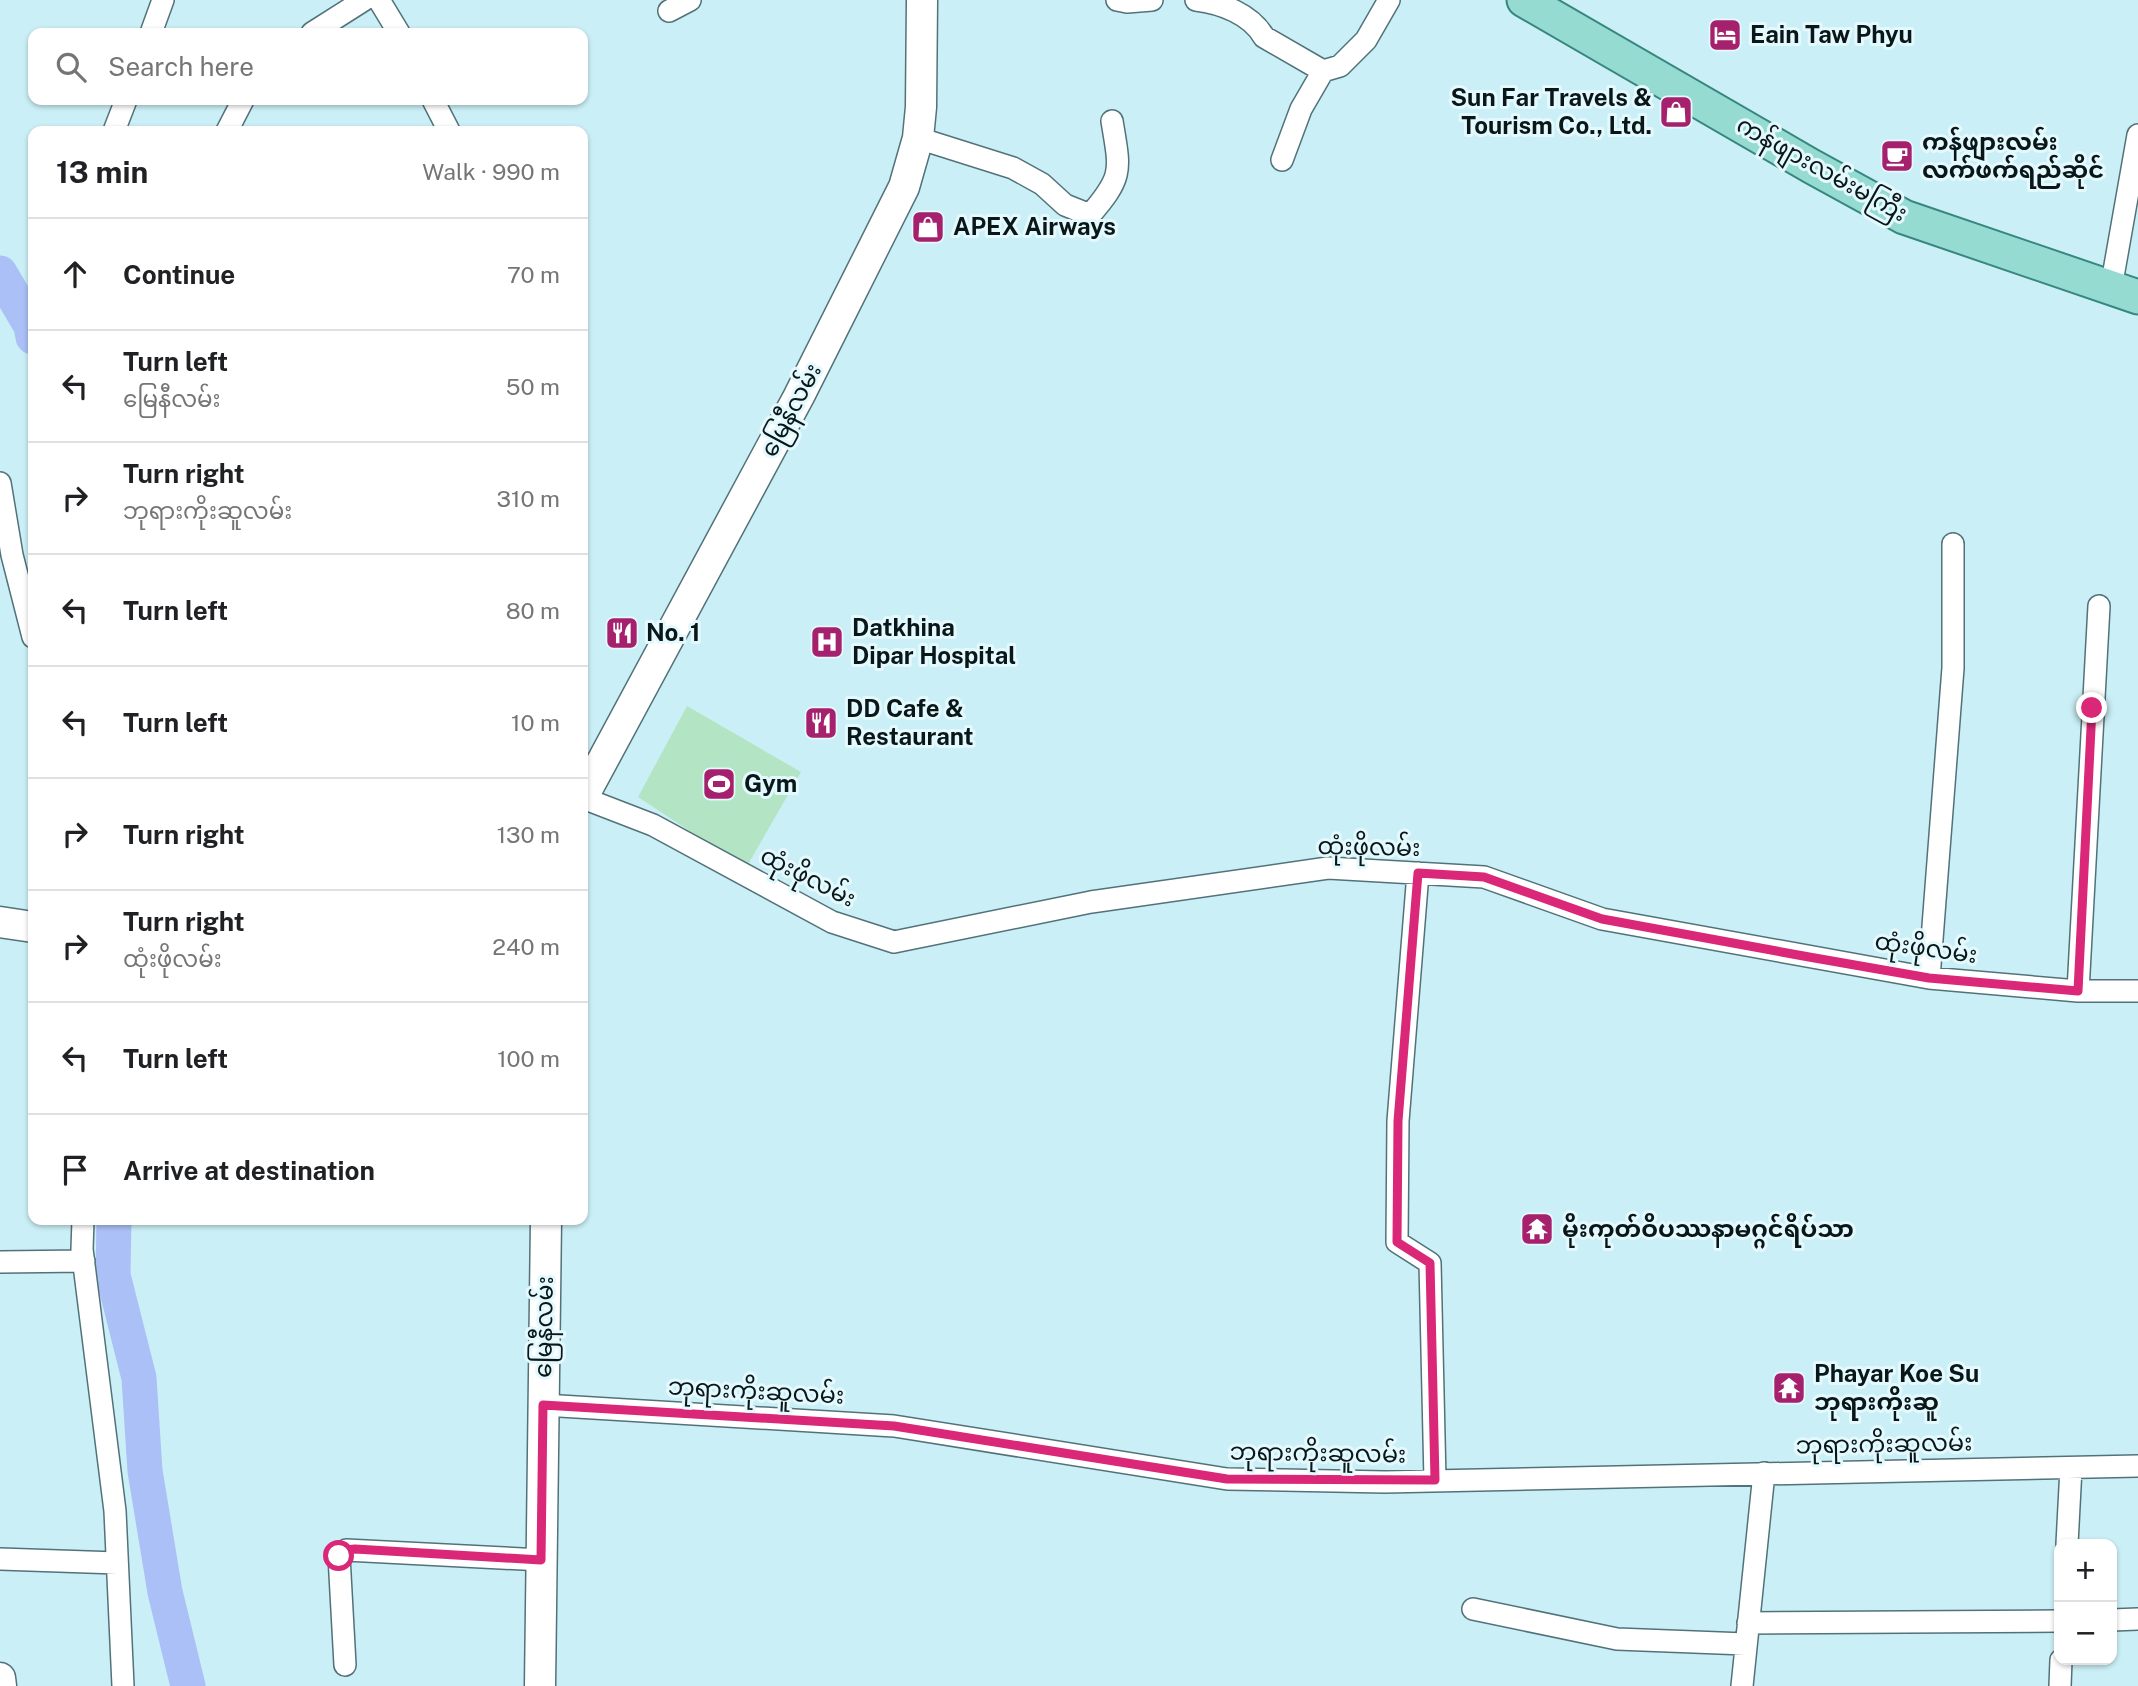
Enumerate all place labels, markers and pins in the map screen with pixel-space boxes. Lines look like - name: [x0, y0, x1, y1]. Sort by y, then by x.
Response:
- hotel icon: Eain Taw Phyu: [1706, 16, 1744, 54]
- place label: Eain Taw Phyu: [1750, 20, 1913, 48]
- place label: Sun Far Travels & Tourism Co., Ltd.: [1451, 83, 1652, 139]
- shop icon: Sun Far Travels & Tourism Co., Ltd.: [1657, 93, 1695, 131]
- place label: ကန်ဖျားလမ်း လက်ဖက်ရည်ဆိုင်: [1922, 126, 2104, 189]
- cafe icon: ကန်ဖျားလမ်း လက်ဖက်ရည်ဆိုင်: [1878, 137, 1916, 175]
- shop icon: APEX Airways: [909, 208, 947, 246]
- place label: APEX Airways: [953, 212, 1116, 240]
- place label: Datkhina Dipar Hospital: [852, 613, 1016, 669]
- restaurant icon: No. 1: [603, 614, 641, 652]
- place label: No. 1: [646, 618, 700, 646]
- hospital icon: Datkhina Dipar Hospital: [808, 623, 846, 661]
- place label: DD Cafe & Restaurant: [846, 694, 974, 750]
- restaurant icon: DD Cafe & Restaurant: [802, 704, 840, 742]
- sports icon: Gym: [700, 765, 738, 803]
- place label: Gym: [744, 769, 797, 797]
- temple icon: မိုးကုတ်ဝိပဿနာမဂ္ဂင်ရိပ်သာ: [1518, 1210, 1556, 1248]
- place label: မိုးကုတ်ဝိပဿနာမဂ္ဂင်ရိပ်သာ: [1562, 1213, 1854, 1249]
- place label: Phayar Koe Su ဘုရားကိုးဆူ: [1814, 1359, 1979, 1421]
- temple icon: Phayar Koe Su ဘုရားကိုးဆူ: [1770, 1369, 1808, 1407]

